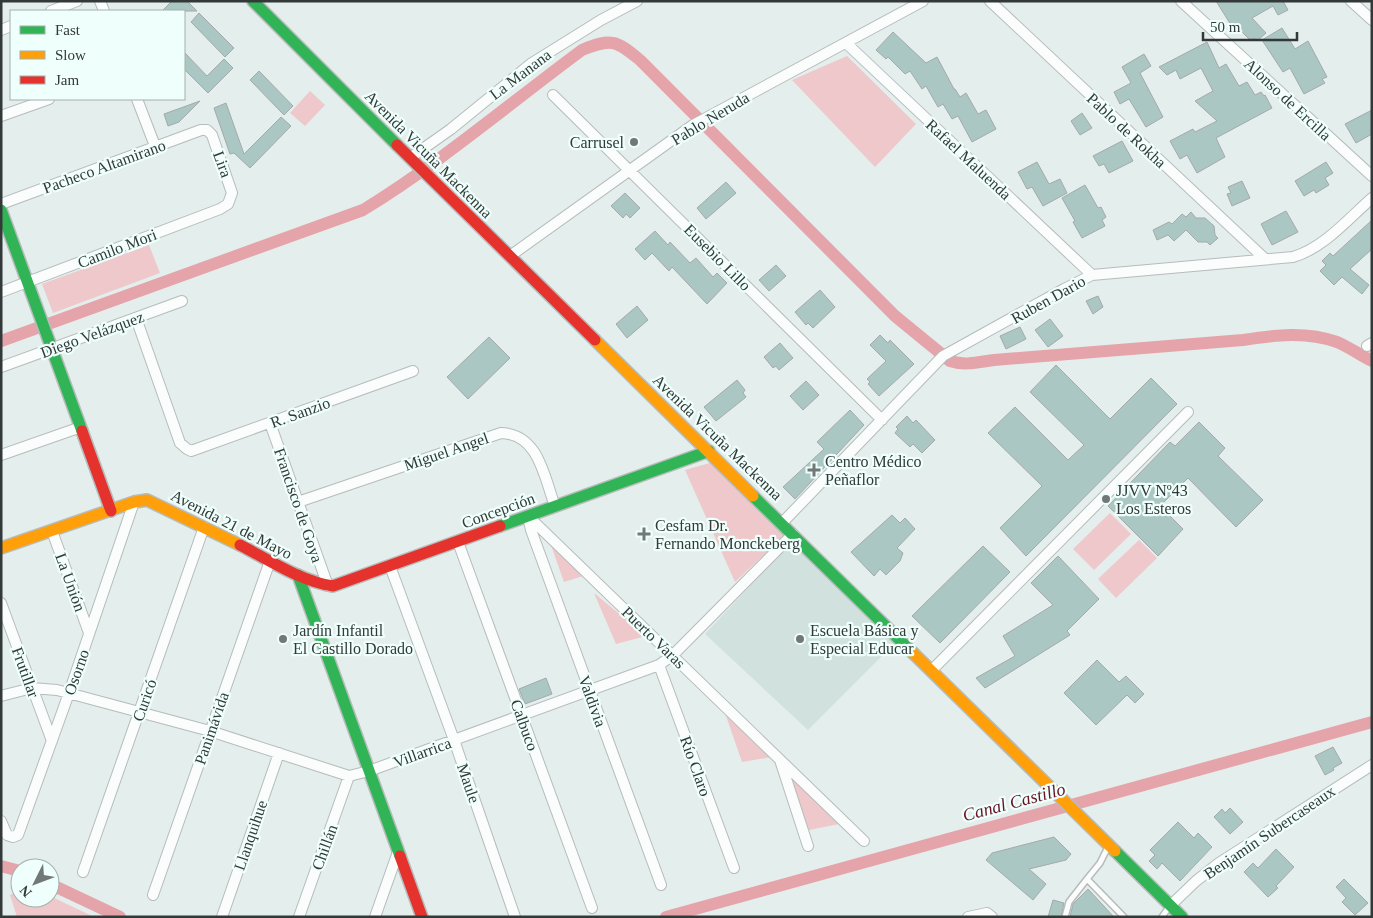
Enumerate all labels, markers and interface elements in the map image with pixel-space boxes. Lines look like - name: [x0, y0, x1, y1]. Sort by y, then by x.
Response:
- legend: [10, 10, 185, 100]
- scale bar: [1203, 10, 1297, 42]
- text: 50 m: [1210, 19, 1241, 35]
- text: Fast: [55, 22, 81, 38]
- street label: La Manana: [486, 46, 554, 103]
- text: Slow: [55, 47, 86, 63]
- street label: Alonso de Ercilla: [1241, 55, 1334, 144]
- text: Jam: [55, 72, 79, 88]
- street label: Avenida Vicuña Mackenna: [362, 87, 496, 221]
- street label: Pablo Neruda: [668, 89, 752, 148]
- street label: Pablo de Rokha: [1084, 90, 1170, 171]
- street label: Rafael Maluenda: [923, 116, 1015, 203]
- place label: Carrusel: [570, 134, 625, 151]
- street label: Pacheco Altamirano: [41, 136, 168, 197]
- marker: Carrusel: [628, 136, 640, 148]
- street label: Lira: [210, 149, 235, 180]
- street label: Eusebio Lillo: [681, 221, 754, 294]
- street label: Camilo Mori: [75, 225, 160, 271]
- street label: Ruben Dario: [1008, 272, 1088, 327]
- street label: Diego Velázquez: [38, 308, 146, 362]
- street label: Avenida Vicuña Mackenna: [650, 371, 786, 503]
- street label: R. Sanzio: [268, 394, 332, 431]
- street label: Miguel Angel: [402, 429, 492, 475]
- street label: Francisco de Goya: [270, 446, 326, 565]
- place label: Centro Médico Peñaflor: [825, 453, 921, 488]
- marker: Centro Médico Peñaflor: [807, 463, 821, 477]
- place label: JJVV Nº43 Los Esteros: [1116, 482, 1191, 517]
- street label: Avenida 21 de Mayo: [168, 487, 295, 563]
- street label: Concepción: [459, 489, 537, 532]
- marker: JJVV Nº43 Los Esteros: [1100, 493, 1112, 505]
- place label: Cesfam Dr. Fernando Monckeberg: [655, 517, 800, 553]
- marker: Cesfam Dr. Fernando Monckeberg: [637, 527, 651, 541]
- street label: La Unión: [52, 551, 89, 614]
- street label: Puerto Varas: [619, 603, 689, 672]
- place label: Jardín Infantil El Castillo Dorado: [293, 622, 413, 657]
- place label: Escuela Básica y Especial Educar: [810, 622, 918, 658]
- marker: Jardín Infantil El Castillo Dorado: [277, 633, 289, 645]
- marker: Escuela Básica y Especial Educar: [794, 633, 806, 645]
- street label: Frutillar: [9, 645, 43, 700]
- street label: Osorno: [61, 647, 92, 697]
- street label: Valdivia: [575, 673, 610, 729]
- street label: Curicó: [129, 677, 160, 724]
- street label: Panimávida: [191, 690, 232, 767]
- street label: Calbuco: [507, 697, 542, 753]
- street label: Villarrica: [391, 734, 453, 771]
- street label: Río Claro: [677, 734, 714, 799]
- street label: Maule: [454, 761, 483, 805]
- water label: Canal Castillo: [960, 779, 1068, 825]
- street label: Benjamín Subercaseaux: [1201, 782, 1338, 883]
- street label: Llanquihue: [231, 798, 271, 873]
- street label: Chillán: [308, 822, 341, 872]
- north arrow: [10, 858, 60, 908]
- text: N: [17, 883, 35, 900]

